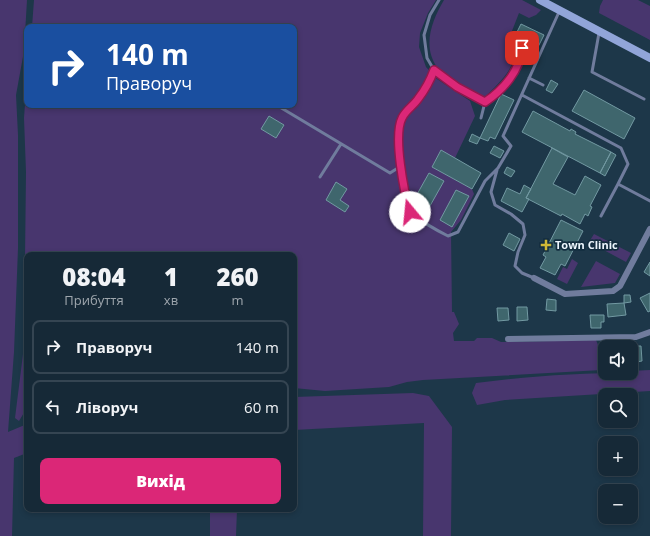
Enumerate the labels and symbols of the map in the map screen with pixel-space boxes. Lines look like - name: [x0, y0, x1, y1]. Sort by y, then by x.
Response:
- pin: [505, 31, 539, 65]
- position arrow: [389, 191, 431, 233]
- place label: Town Clinic: [555, 237, 618, 252]
- marker: Town Clinic: [540, 239, 552, 251]

